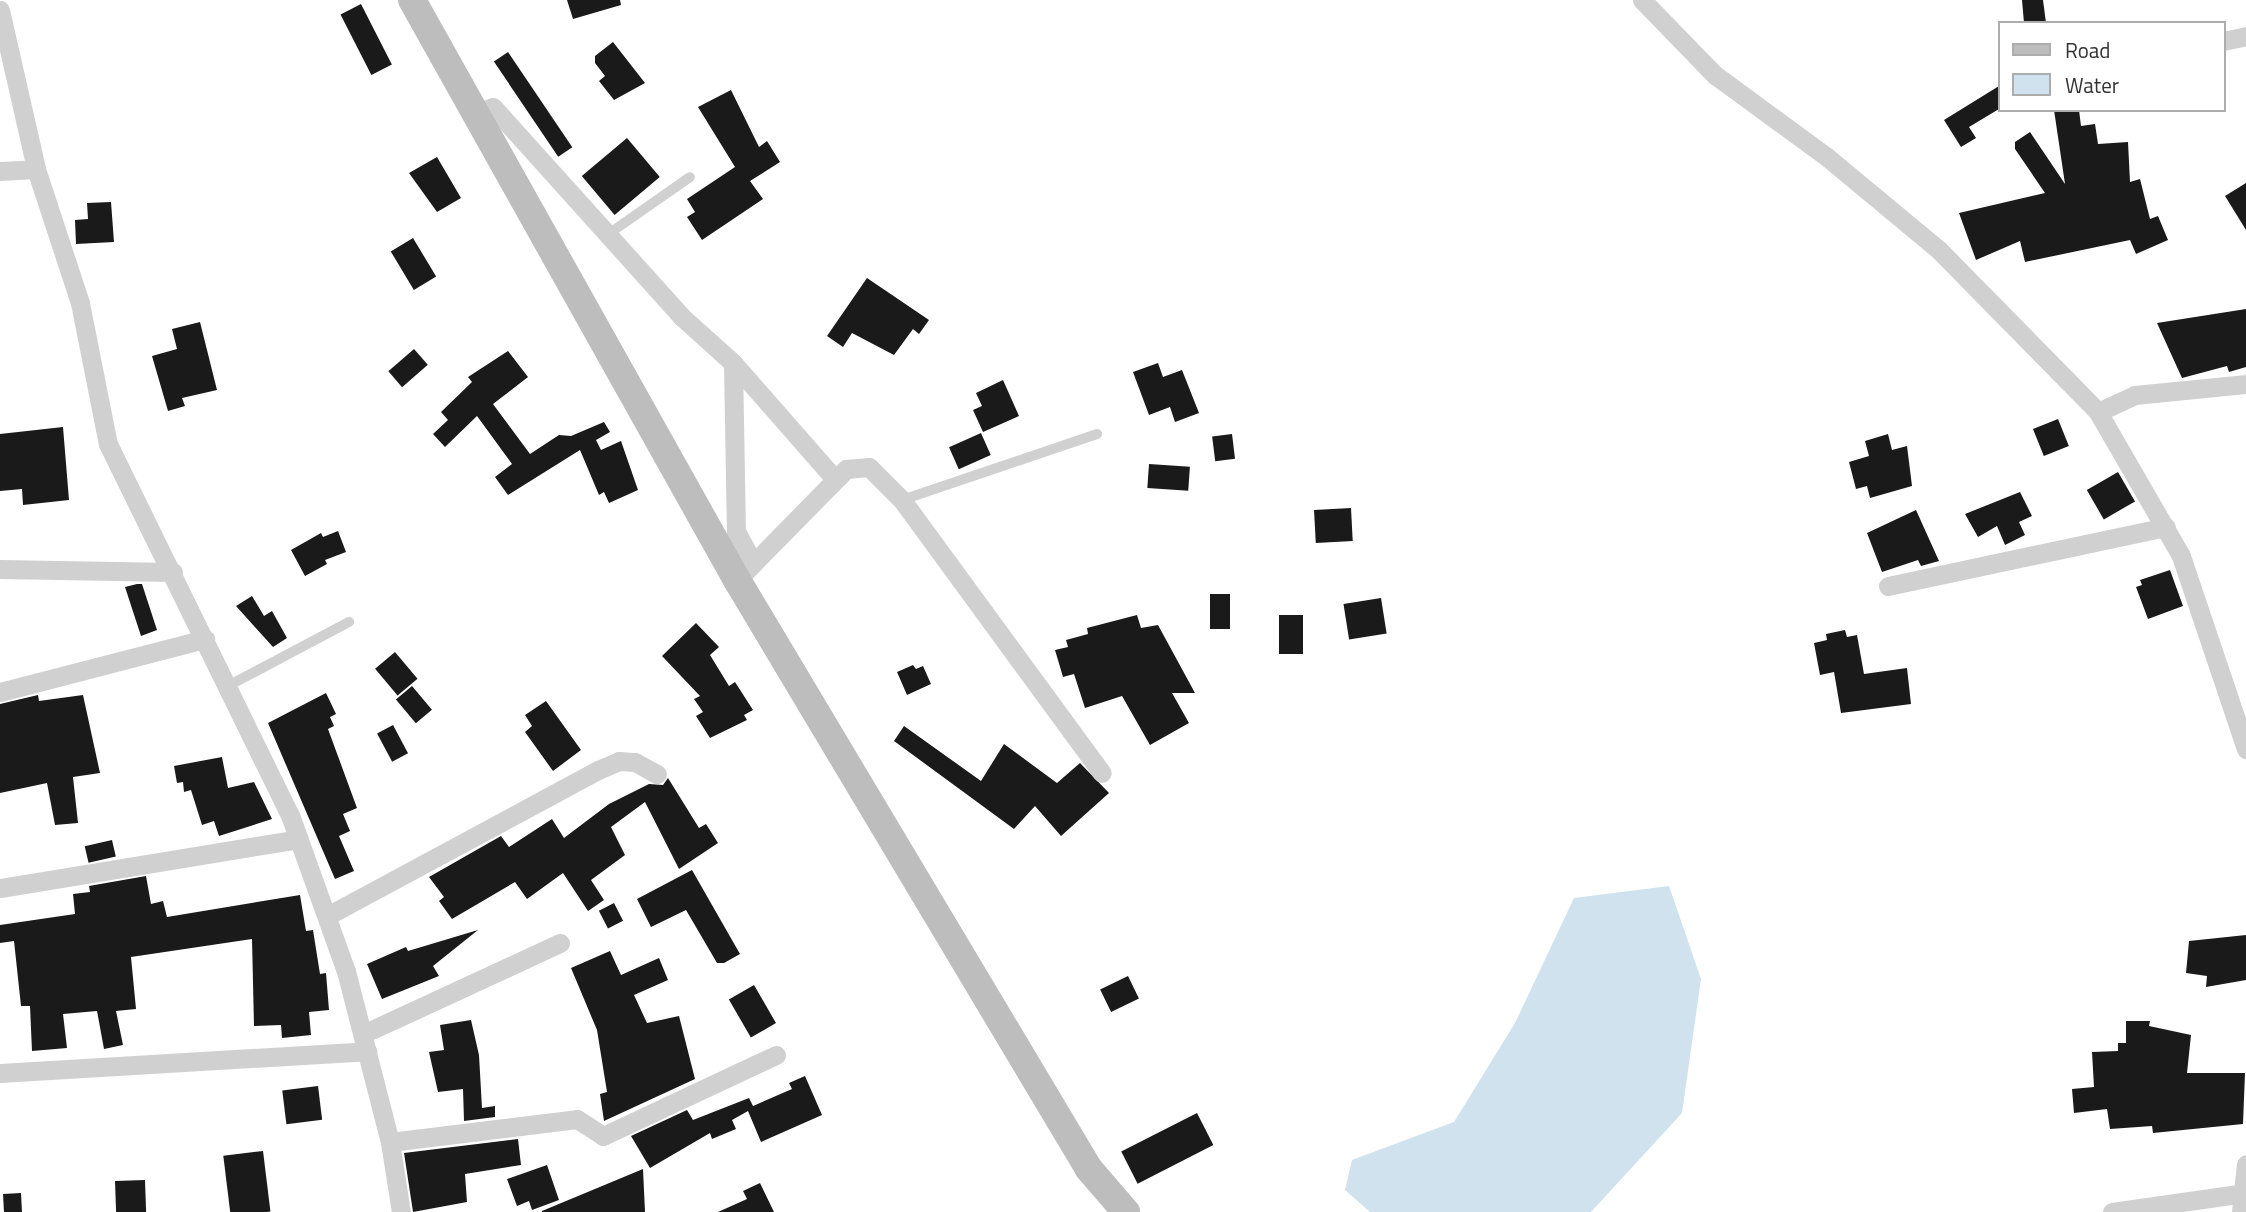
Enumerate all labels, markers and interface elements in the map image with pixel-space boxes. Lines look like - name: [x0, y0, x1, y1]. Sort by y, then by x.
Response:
- legend: [1997, 21, 2225, 112]
- text: Road: [2065, 34, 2110, 66]
- text: Water: [2065, 69, 2119, 101]

